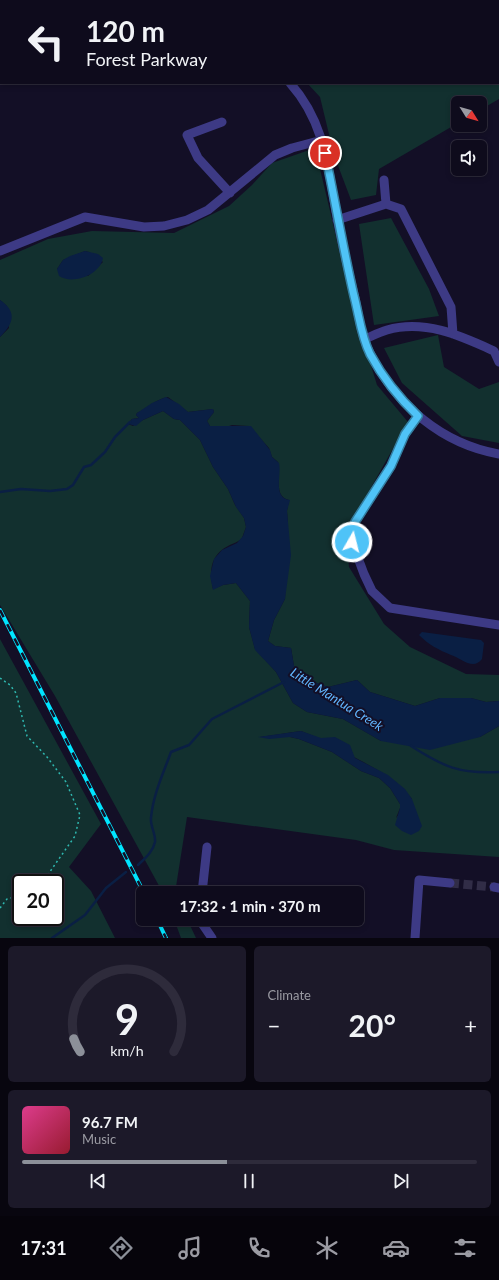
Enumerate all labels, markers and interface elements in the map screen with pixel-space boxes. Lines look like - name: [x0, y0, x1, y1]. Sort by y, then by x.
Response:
- text: 120 m: [86, 14, 165, 48]
- icon: left: [20, 16, 72, 68]
- text: Forest Parkway: [86, 48, 207, 70]
- north arrow: [451, 96, 487, 132]
- map controls: [451, 96, 487, 176]
- pin: [308, 136, 342, 170]
- button: sound: [451, 140, 487, 176]
- icon: arrive: [314, 142, 336, 164]
- position arrow: [331, 521, 373, 563]
- water label: Little Mantua Creek: [288, 664, 387, 734]
- speed limit sign: 20: [12, 874, 64, 926]
- text: 17:32 · 1 min · 370 m: [180, 897, 320, 915]
- text: Climate: [268, 987, 311, 1003]
- text: 9: [115, 994, 139, 1044]
- text: 20°: [349, 1007, 396, 1043]
- text: −: [268, 1012, 280, 1039]
- text: +: [464, 1012, 477, 1039]
- text: km/h: [110, 1042, 143, 1059]
- text: 96.7 FM: [82, 1113, 138, 1131]
- text: Music: [82, 1131, 116, 1147]
- icon: previous: [87, 1170, 109, 1192]
- icon: pause: [238, 1170, 260, 1192]
- icon: next: [390, 1170, 412, 1192]
- icon: directions: [107, 1234, 135, 1262]
- icon: music: [176, 1234, 204, 1262]
- icon: phone: [245, 1234, 273, 1262]
- icon: climate: [313, 1234, 341, 1262]
- icon: car: [382, 1234, 410, 1262]
- icon: filters: [451, 1234, 479, 1262]
- text: 17:31: [20, 1237, 67, 1259]

